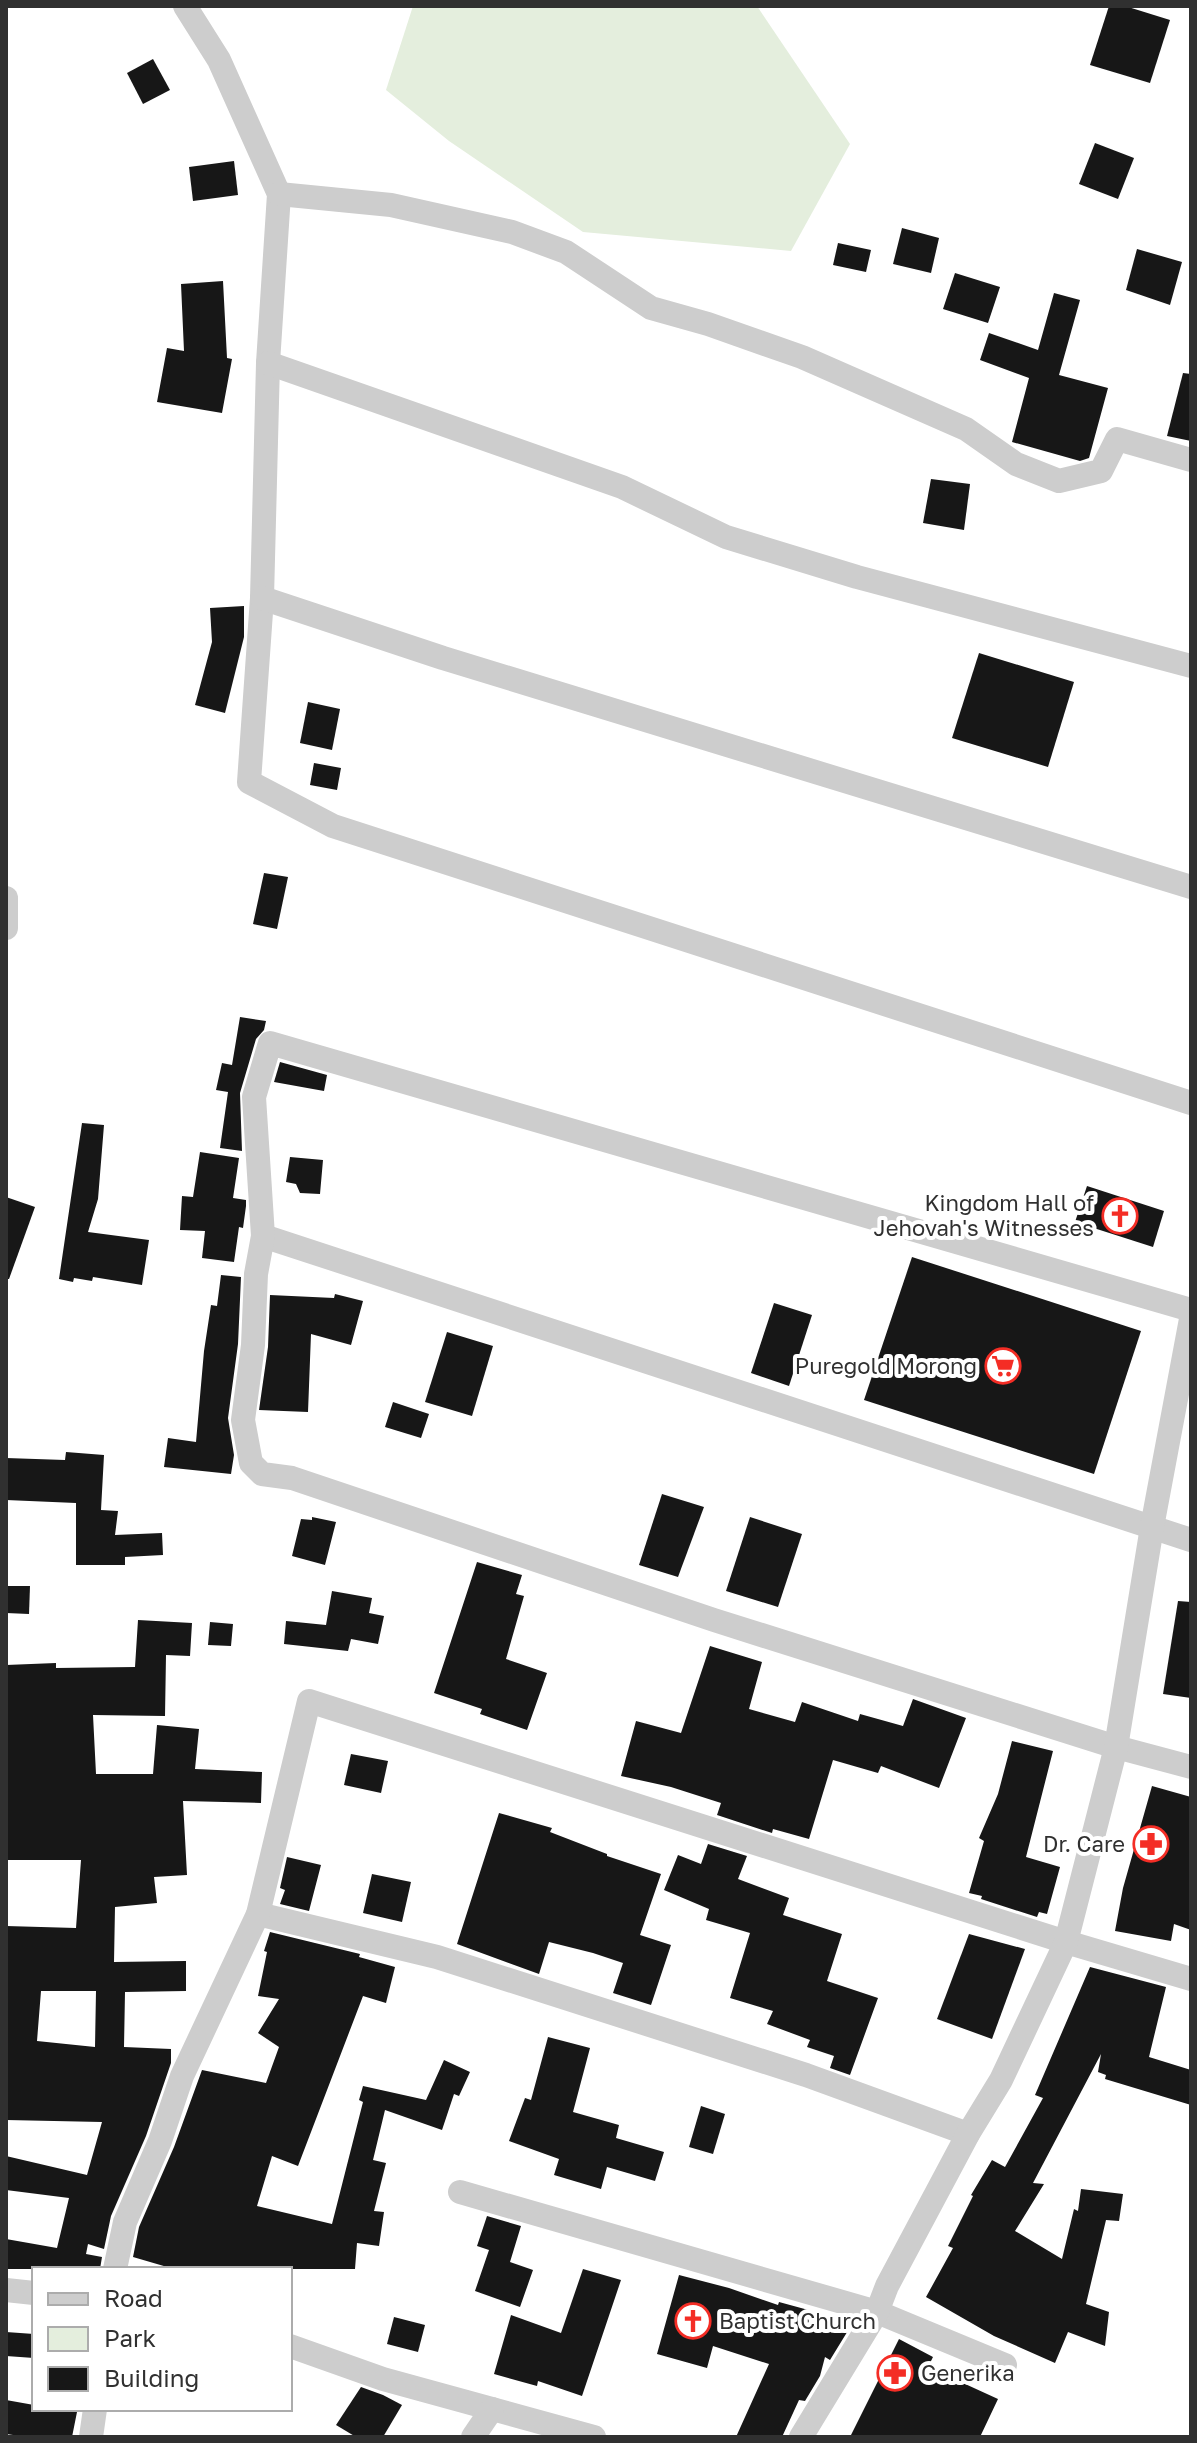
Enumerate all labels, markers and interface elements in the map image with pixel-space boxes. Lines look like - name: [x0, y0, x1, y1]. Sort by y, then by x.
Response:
- place label: Kingdom Hall of Jehovah's Witnesses: [873, 1189, 1094, 1241]
- church icon: Kingdom Hall of Jehovah's Witnesses: [1101, 1197, 1139, 1235]
- supermarket icon: Puregold Morong: [984, 1347, 1022, 1385]
- place label: Puregold Morong: [795, 1352, 977, 1379]
- pharmacy icon: Dr. Care: [1132, 1825, 1170, 1863]
- place label: Dr. Care: [1043, 1830, 1125, 1857]
- legend: [32, 2267, 292, 2411]
- text: Road: [104, 2283, 163, 2312]
- church icon: Baptist Church: [674, 2302, 712, 2340]
- place label: Baptist Church: [719, 2307, 876, 2334]
- text: Park: [104, 2323, 156, 2352]
- pharmacy icon: Generika: [876, 2354, 914, 2392]
- place label: Generika: [921, 2359, 1015, 2386]
- text: Building: [104, 2363, 199, 2392]

